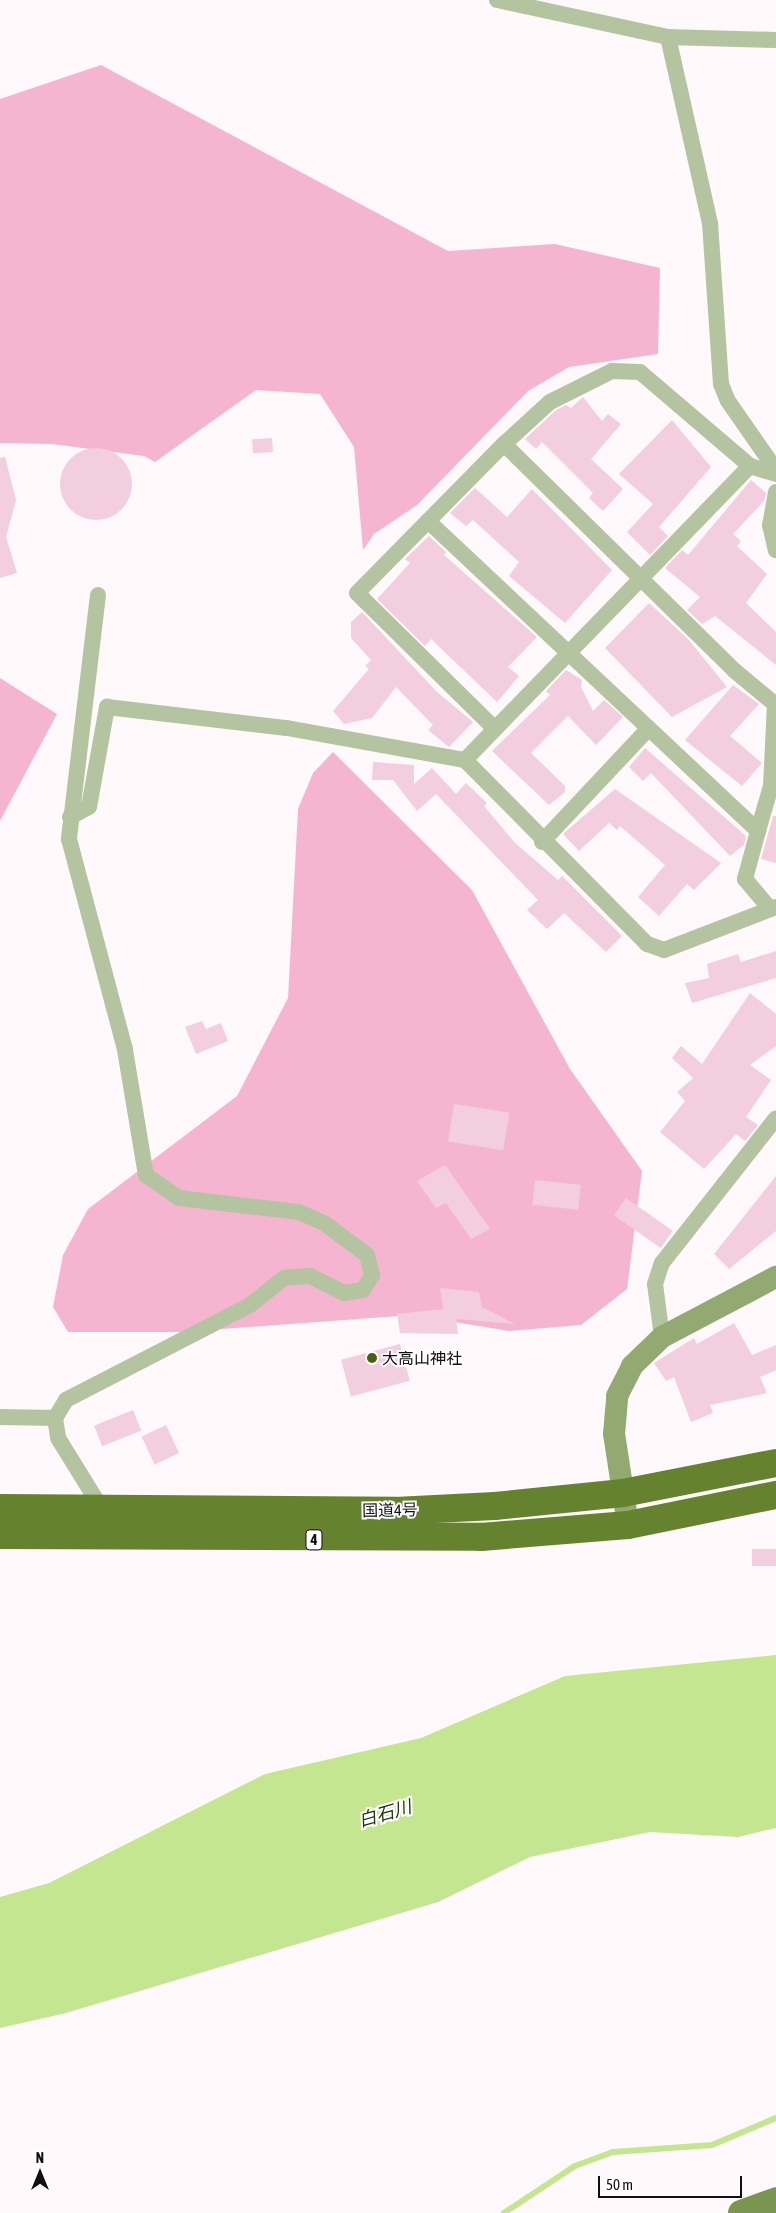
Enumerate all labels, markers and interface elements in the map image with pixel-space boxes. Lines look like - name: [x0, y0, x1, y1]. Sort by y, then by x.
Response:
- place label: 大高山神社: [382, 1348, 462, 1368]
- marker: 大高山神社: [366, 1352, 378, 1364]
- street label: 国道4号: [362, 1500, 418, 1520]
- road number: 4: [305, 1528, 323, 1552]
- water label: 白石川: [356, 1796, 414, 1832]
- north arrow: [15, 2148, 65, 2198]
- text: N: [36, 2150, 44, 2166]
- scale bar: [601, 2166, 745, 2198]
- text: 50 m: [606, 2176, 633, 2193]

